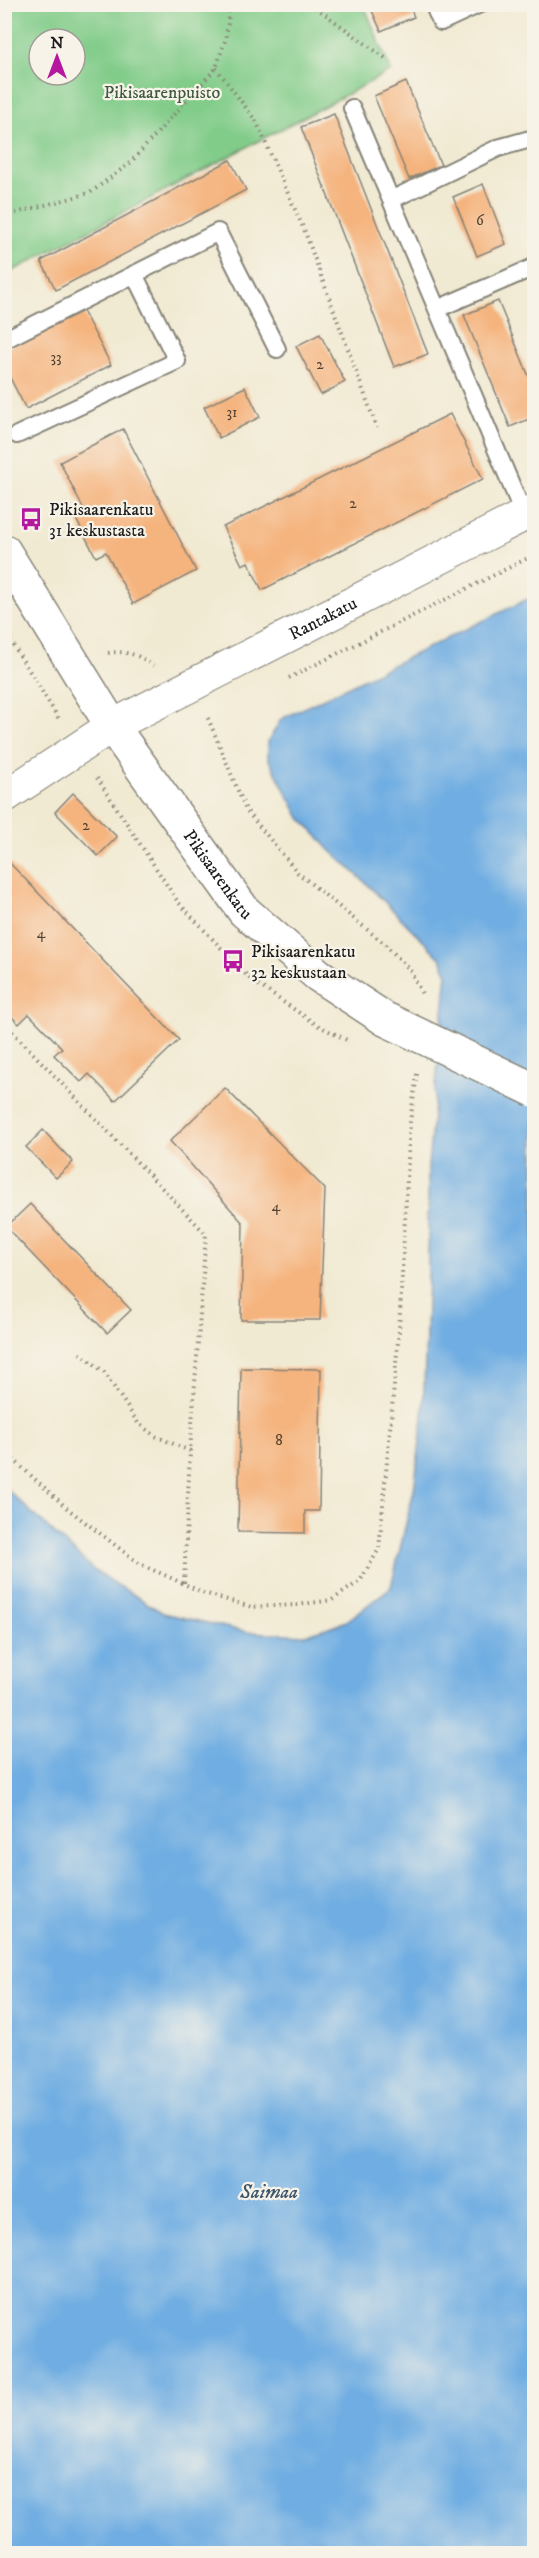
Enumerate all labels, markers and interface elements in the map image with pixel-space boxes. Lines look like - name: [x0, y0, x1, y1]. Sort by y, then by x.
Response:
- north arrow: [27, 27, 87, 87]
- text: N: [50, 33, 64, 53]
- park label: Pikisaarenpuisto: [104, 82, 220, 104]
- house number: 6: [476, 211, 485, 230]
- house number: 33: [50, 348, 62, 367]
- house number: 2: [316, 355, 324, 374]
- house number: 31: [226, 403, 238, 422]
- house number: 2: [349, 494, 357, 513]
- place label: Pikisaarenkatu 31 keskustasta: [49, 499, 154, 542]
- bus stop icon: Pikisaarenkatu 31 keskustasta: [18, 506, 44, 532]
- street label: Rantakatu: [286, 592, 361, 646]
- house number: 2: [82, 816, 90, 835]
- street label: Pikisaarenkatu: [178, 826, 256, 925]
- house number: 4: [37, 924, 46, 943]
- place label: Pikisaarenkatu 32 keskustaan: [251, 941, 356, 984]
- bus stop icon: Pikisaarenkatu 32 keskustaan: [220, 948, 246, 974]
- house number: 4: [272, 1197, 281, 1216]
- house number: 8: [275, 1431, 283, 1450]
- water label: Saimaa: [239, 2180, 298, 2205]

